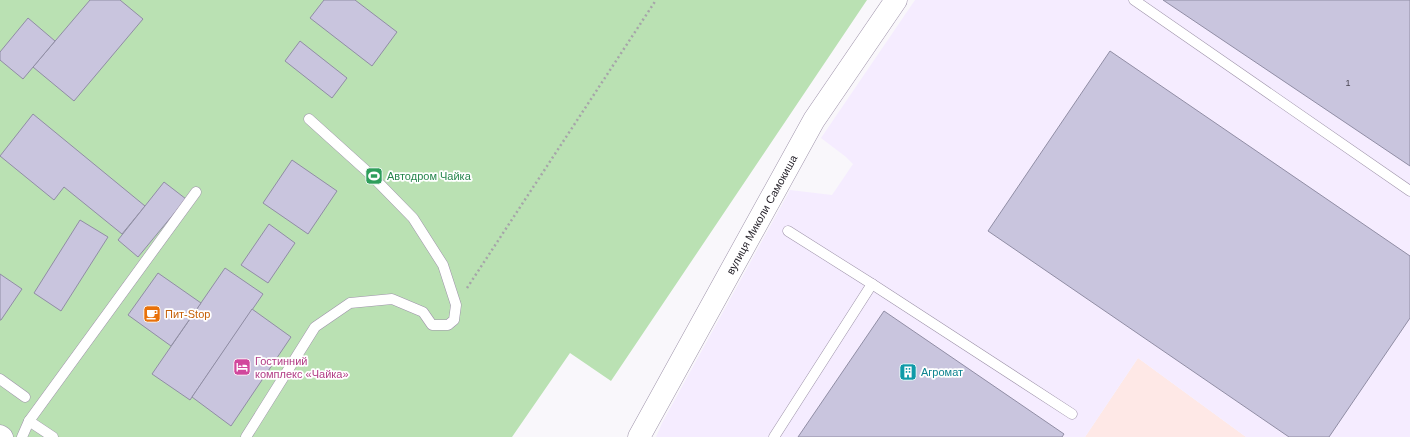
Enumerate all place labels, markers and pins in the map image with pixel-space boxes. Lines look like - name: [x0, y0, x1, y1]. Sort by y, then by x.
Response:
- sports icon: Автодром Чайка: [364, 166, 384, 186]
- place label: Автодром Чайка: [387, 170, 472, 182]
- cafe icon: Пит-Stop: [142, 304, 162, 324]
- place label: Пит-Stop: [165, 308, 210, 320]
- place label: Гостинний комплекс «Чайка»: [255, 355, 349, 380]
- hotel icon: Гостинний комплекс «Чайка»: [232, 357, 252, 377]
- building icon: Агромат: [898, 362, 918, 382]
- place label: Агромат: [921, 366, 963, 378]

